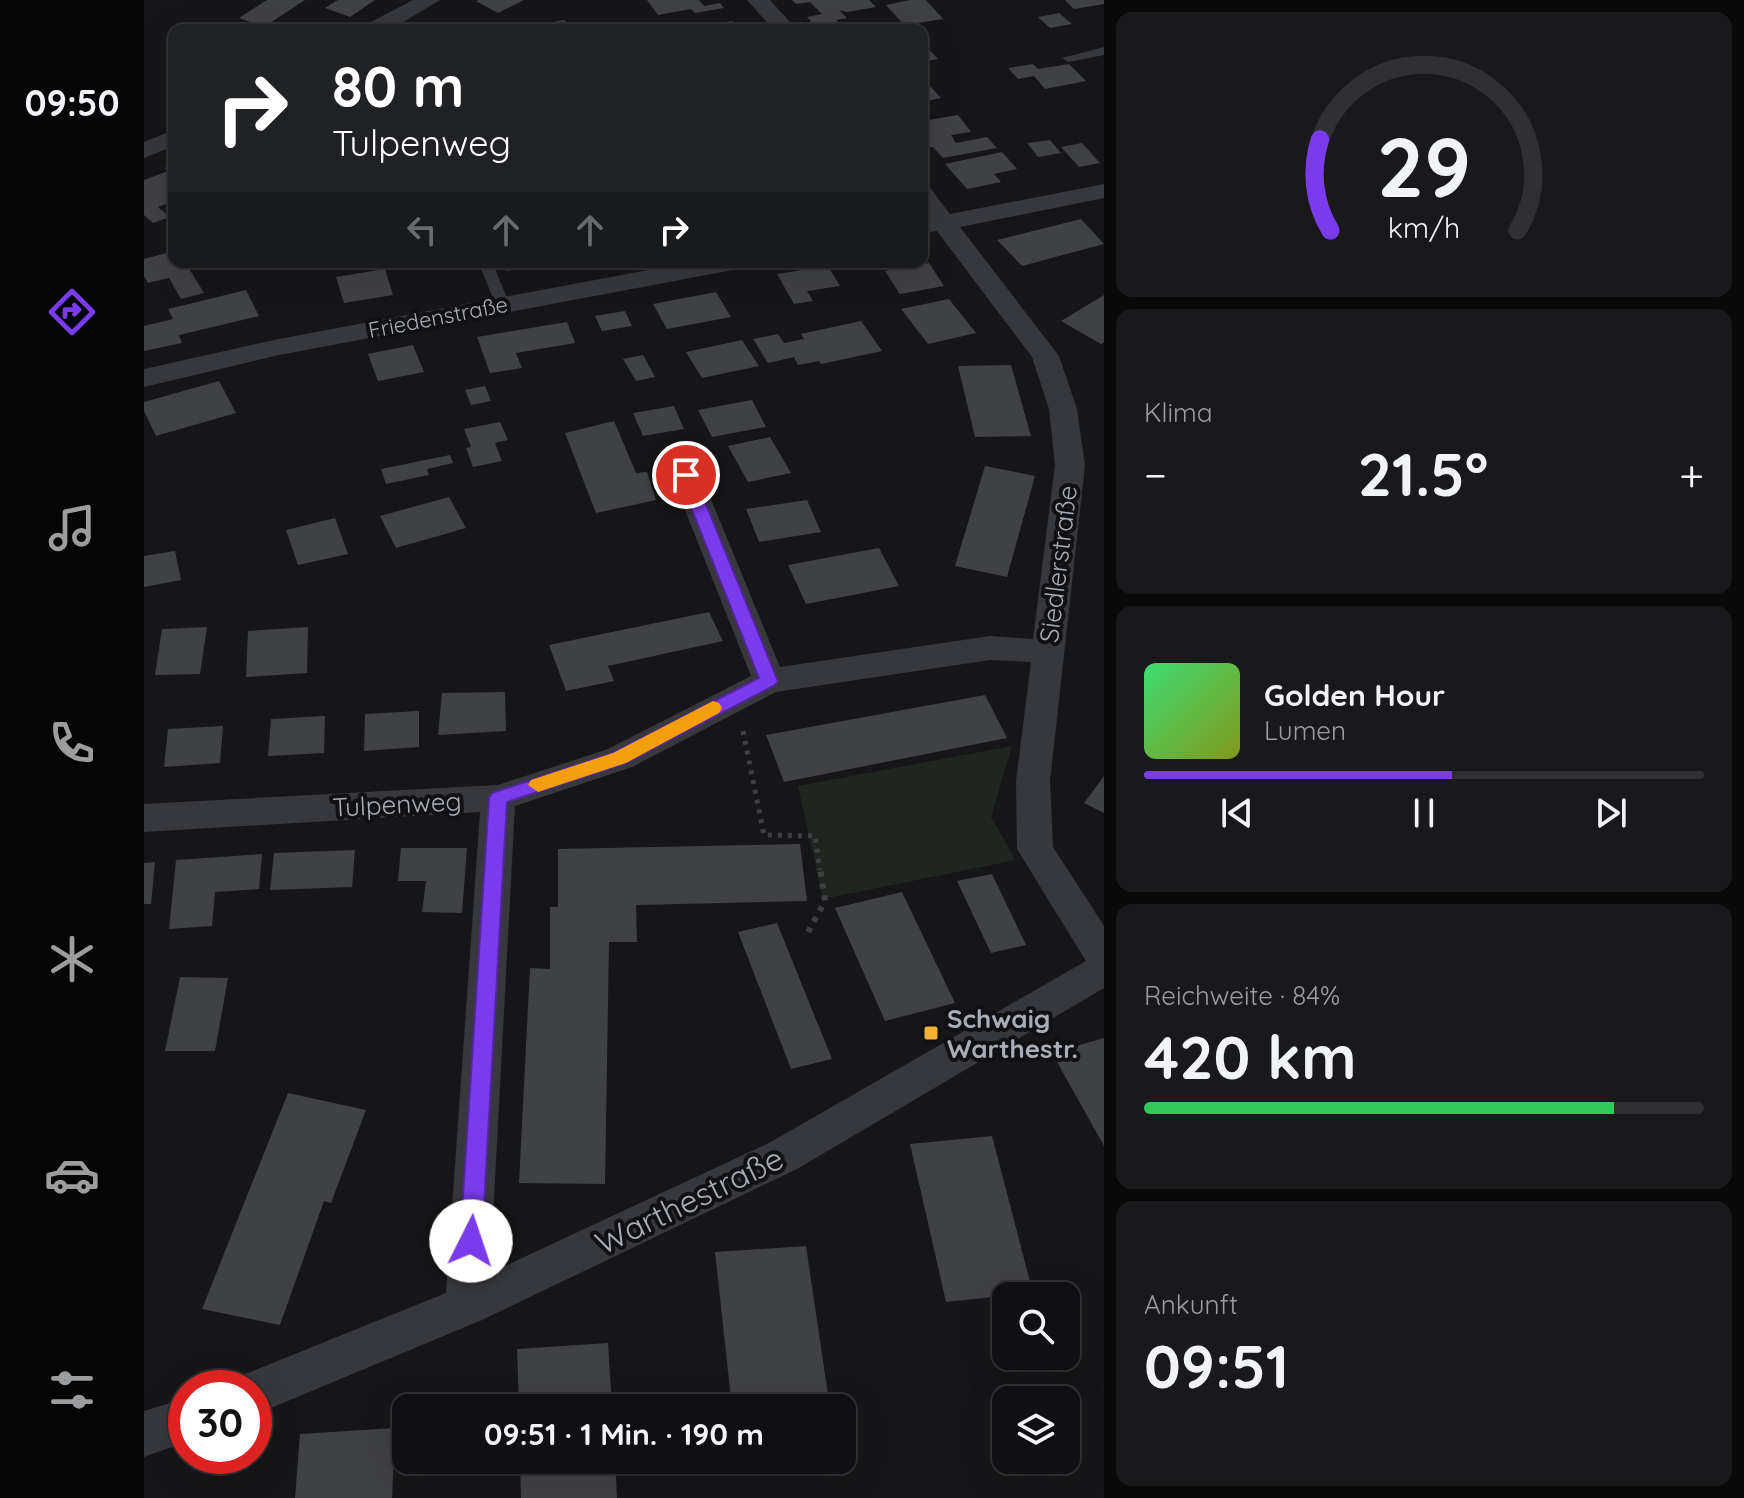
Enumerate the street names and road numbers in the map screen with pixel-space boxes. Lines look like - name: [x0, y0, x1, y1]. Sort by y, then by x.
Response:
- street label: Friedenstraße: [366, 290, 510, 344]
- street label: Siedlerstraße: [1032, 484, 1084, 644]
- street label: Tulpenweg: [332, 784, 462, 824]
- street label: Warthestraße: [589, 1137, 789, 1263]

